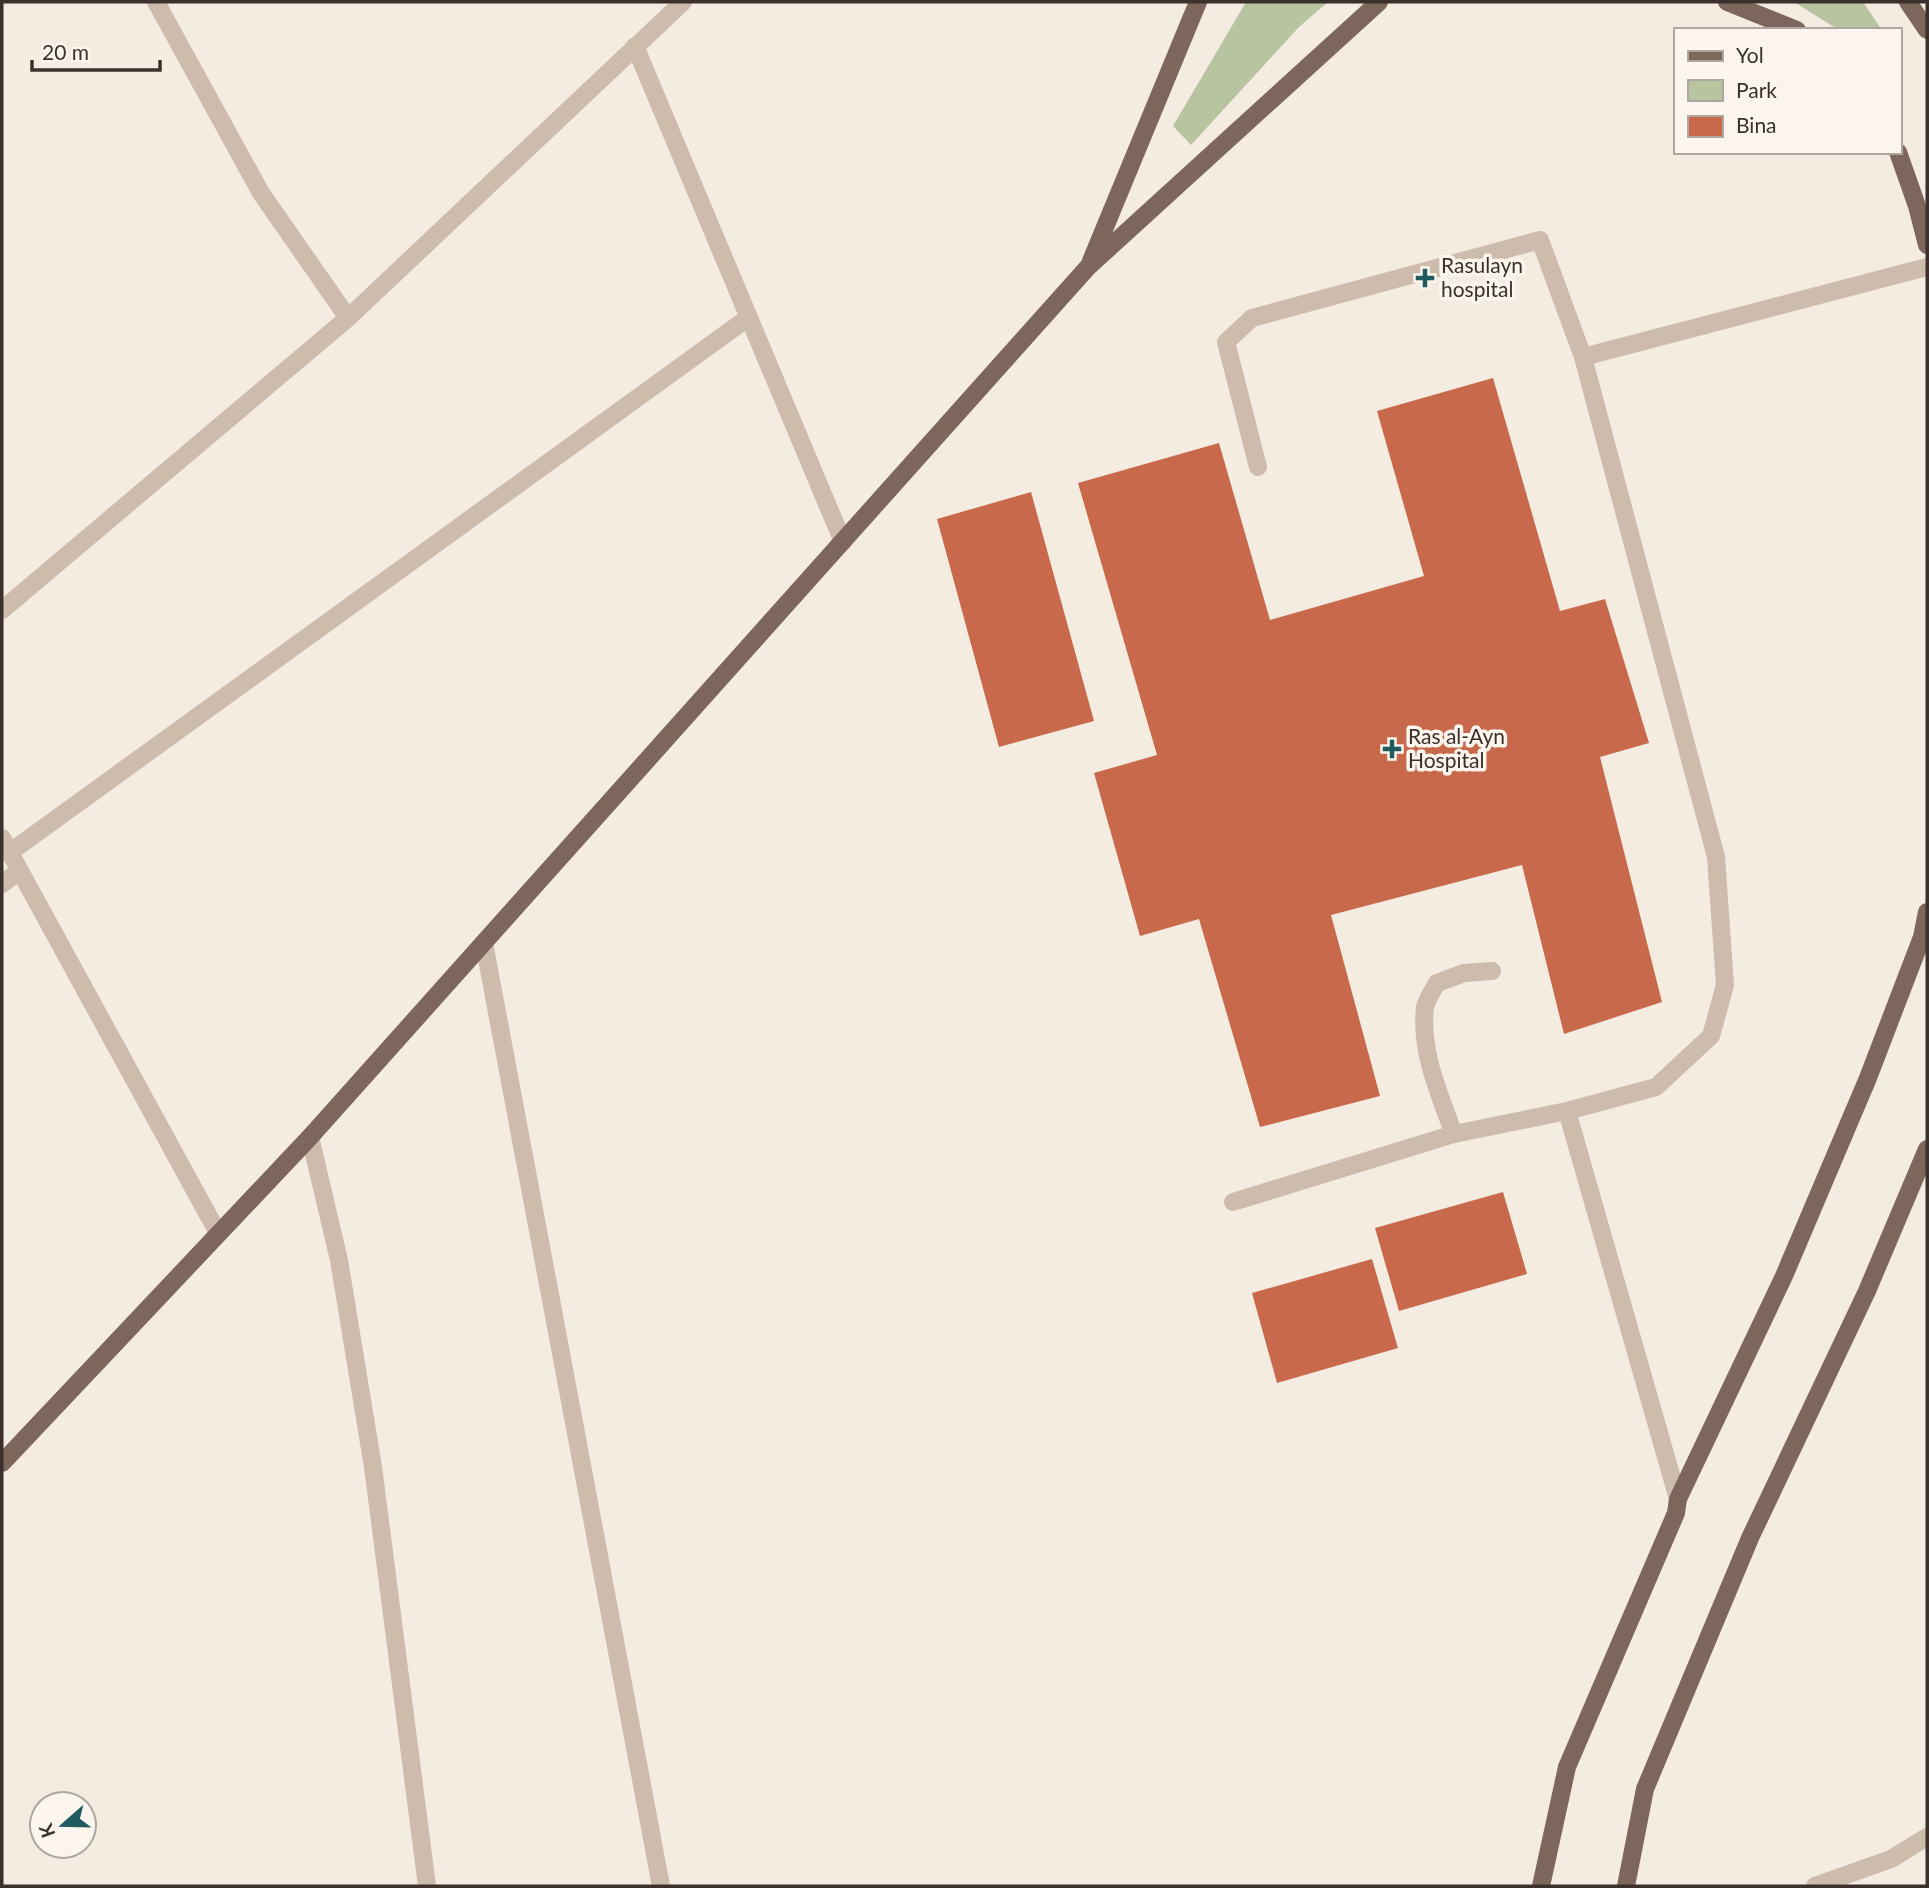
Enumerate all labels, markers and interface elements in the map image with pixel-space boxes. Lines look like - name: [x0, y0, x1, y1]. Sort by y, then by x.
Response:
- scale bar: [32, 28, 159, 72]
- legend: [1674, 28, 1901, 154]
- text: 20 m: [42, 39, 89, 64]
- text: Yol: [1736, 42, 1764, 67]
- text: Park: [1736, 77, 1777, 102]
- text: Bina: [1736, 112, 1777, 137]
- place label: Rasulayn hospital: [1441, 252, 1523, 301]
- marker: Rasulayn hospital: [1415, 268, 1435, 288]
- place label: Ras al-Ayn Hospital: [1408, 723, 1505, 772]
- marker: Ras al-Ayn Hospital: [1382, 739, 1402, 759]
- north arrow: [28, 1790, 98, 1860]
- text: K: [33, 1820, 60, 1841]

